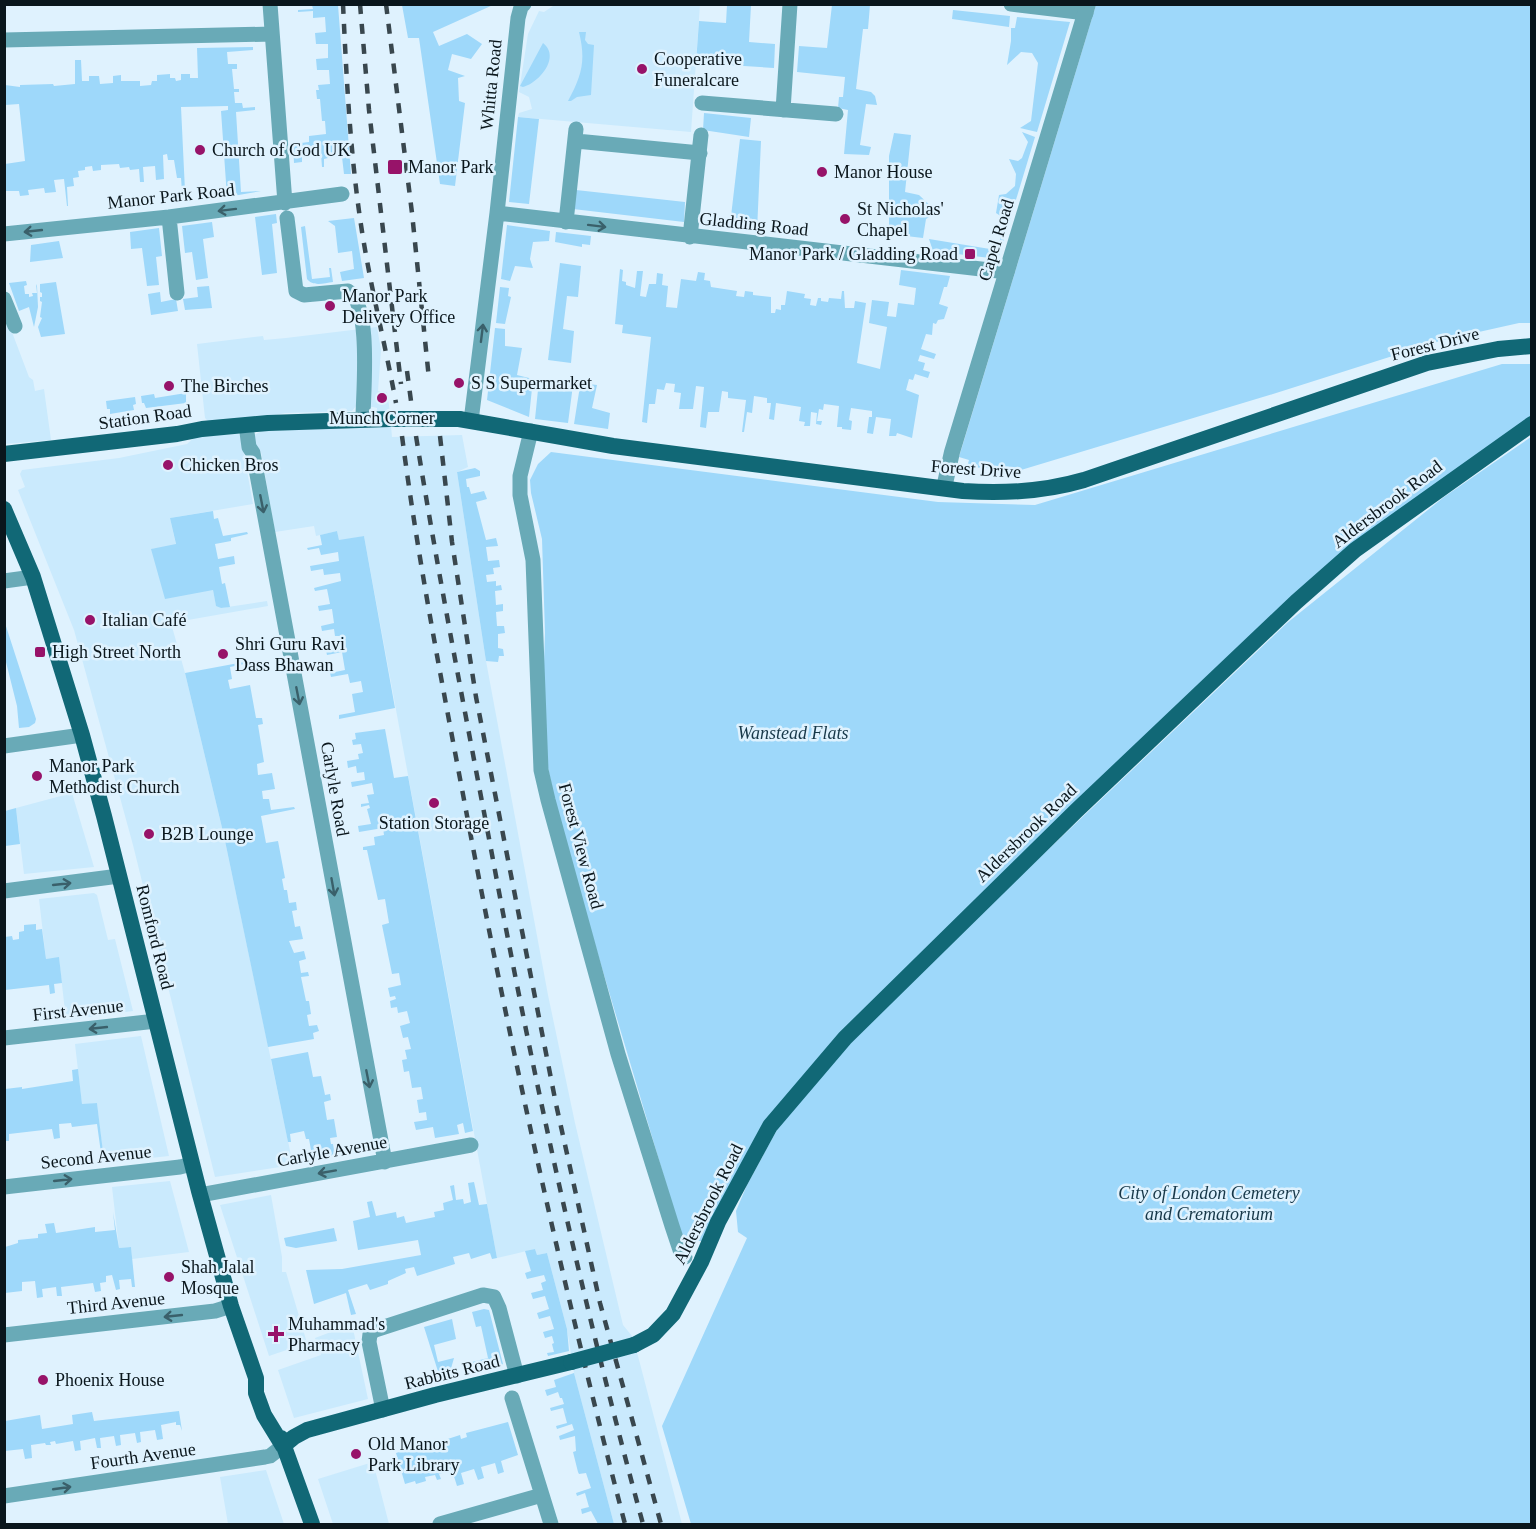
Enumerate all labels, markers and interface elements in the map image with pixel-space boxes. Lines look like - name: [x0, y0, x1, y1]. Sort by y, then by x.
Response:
- street label: Whitta Road: [476, 38, 506, 132]
- place label: Cooperative Funeralcare: [654, 49, 742, 90]
- marker: Cooperative Funeralcare: [635, 62, 649, 76]
- place label: Church of God UK: [212, 140, 350, 160]
- marker: Church of God UK: [193, 143, 207, 157]
- place label: Manor Park: [408, 157, 493, 177]
- marker: Manor Park: [386, 158, 404, 176]
- place label: Manor House: [834, 162, 932, 182]
- marker: Manor House: [815, 165, 829, 179]
- street label: Manor Park Road: [106, 179, 236, 213]
- street label: Capel Road: [974, 197, 1018, 283]
- place label: St Nicholas' Chapel: [857, 199, 944, 240]
- one-way arrow: [218, 205, 237, 216]
- street label: Gladding Road: [699, 208, 809, 240]
- marker: St Nicholas' Chapel: [838, 212, 852, 226]
- one-way arrow: [586, 220, 606, 231]
- one-way arrow: [24, 226, 44, 237]
- place label: Manor Park / Gladding Road: [749, 244, 958, 264]
- marker: Manor Park / Gladding Road: [963, 247, 977, 261]
- place label: Manor Park Delivery Office: [342, 286, 455, 327]
- marker: Manor Park Delivery Office: [323, 299, 337, 313]
- street label: Forest Drive: [1389, 323, 1481, 365]
- one-way arrow: [476, 324, 487, 343]
- place label: S S Supermarket: [471, 373, 592, 393]
- place label: The Birches: [181, 376, 268, 396]
- marker: S S Supermarket: [452, 376, 466, 390]
- marker: The Birches: [162, 379, 176, 393]
- marker: Munch Corner: [375, 391, 389, 405]
- street label: Station Road: [97, 401, 193, 433]
- place label: Munch Corner: [329, 408, 435, 428]
- place label: Chicken Bros: [180, 455, 279, 475]
- street label: Forest Drive: [930, 456, 1022, 482]
- street label: Aldersbrook Road: [1328, 456, 1446, 552]
- marker: Chicken Bros: [161, 458, 175, 472]
- one-way arrow: [257, 494, 268, 513]
- place label: Italian Café: [102, 610, 186, 630]
- marker: Italian Café: [83, 613, 97, 627]
- place label: Shri Guru Ravi Dass Bhawan: [235, 634, 345, 675]
- place label: High Street North: [52, 642, 181, 662]
- marker: High Street North: [33, 645, 47, 659]
- marker: Shri Guru Ravi Dass Bhawan: [216, 647, 230, 661]
- one-way arrow: [293, 685, 304, 705]
- park label: Wanstead Flats: [738, 723, 848, 743]
- street label: Carlyle Road: [317, 740, 353, 838]
- place label: Manor Park Methodist Church: [49, 756, 180, 797]
- marker: Manor Park Methodist Church: [30, 769, 44, 783]
- street label: Aldersbrook Road: [971, 780, 1081, 886]
- street label: Forest View Road: [555, 781, 607, 911]
- marker: Station Storage: [427, 796, 441, 810]
- place label: Station Storage: [379, 813, 489, 833]
- place label: B2B Lounge: [161, 824, 254, 844]
- marker: B2B Lounge: [142, 827, 156, 841]
- one-way arrow: [328, 877, 339, 897]
- one-way arrow: [52, 878, 71, 889]
- street label: Romford Road: [132, 882, 178, 992]
- street label: First Avenue: [32, 995, 124, 1025]
- one-way arrow: [88, 1023, 108, 1034]
- one-way arrow: [363, 1069, 374, 1089]
- street label: Carlyle Avenue: [276, 1132, 388, 1170]
- street label: Aldersbrook Road: [669, 1140, 747, 1268]
- street label: Second Avenue: [40, 1141, 152, 1173]
- one-way arrow: [318, 1167, 337, 1178]
- one-way arrow: [52, 1175, 72, 1186]
- park label: City of London Cemetery and Crematorium: [1118, 1183, 1300, 1224]
- place label: Shah Jalal Mosque: [181, 1257, 255, 1298]
- marker: Shah Jalal Mosque: [162, 1270, 176, 1284]
- street label: Third Avenue: [66, 1288, 166, 1318]
- one-way arrow: [164, 1311, 184, 1322]
- place label: Muhammad's Pharmacy: [288, 1314, 385, 1355]
- marker: Muhammad's Pharmacy: [269, 1327, 283, 1341]
- street label: Rabbits Road: [402, 1351, 502, 1393]
- place label: Phoenix House: [55, 1370, 165, 1390]
- marker: Phoenix House: [36, 1373, 50, 1387]
- place label: Old Manor Park Library: [368, 1434, 459, 1475]
- street label: Fourth Avenue: [89, 1439, 197, 1473]
- marker: Old Manor Park Library: [349, 1447, 363, 1461]
- one-way arrow: [52, 1482, 72, 1493]

